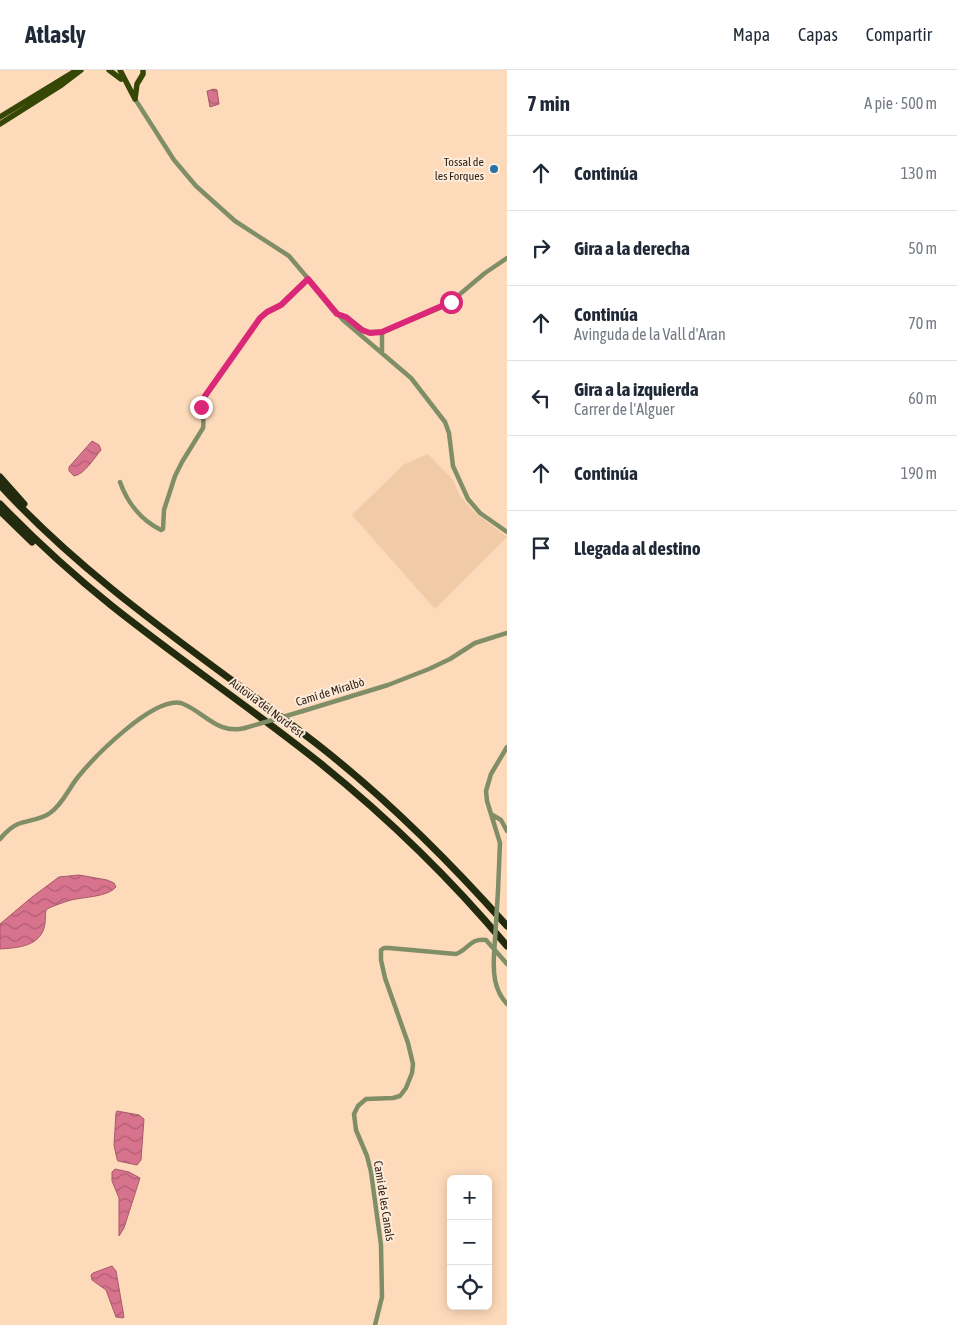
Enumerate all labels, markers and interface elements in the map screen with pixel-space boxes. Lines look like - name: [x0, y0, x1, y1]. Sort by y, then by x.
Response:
- text: Atlasly: [25, 21, 86, 48]
- text: Mapa: [733, 24, 770, 45]
- text: Capas: [798, 24, 838, 45]
- text: Compartir: [866, 24, 932, 45]
- text: 7 min: [527, 91, 570, 115]
- text: A pie · 500 m: [864, 94, 937, 112]
- place label: Tossal de les Forques: [435, 155, 484, 183]
- icon: ahead: [527, 159, 555, 187]
- text: Continúa: [574, 162, 638, 184]
- marker: Tossal de les Forques: [488, 163, 500, 175]
- text: 130 m: [901, 164, 937, 182]
- icon: right: [527, 234, 555, 262]
- text: Gira a la derecha: [574, 237, 690, 259]
- text: 50 m: [908, 239, 937, 257]
- route start: [440, 291, 463, 314]
- text: Continúa: [574, 303, 638, 325]
- icon: ahead: [527, 309, 555, 337]
- text: 70 m: [908, 314, 937, 332]
- text: Avinguda de la Vall d'Aran: [574, 325, 726, 343]
- text: Gira a la izquierda: [574, 378, 699, 400]
- icon: left: [527, 384, 555, 412]
- text: 60 m: [908, 389, 937, 407]
- route end: [190, 396, 213, 419]
- text: Carrer de l'Alguer: [574, 400, 675, 418]
- icon: ahead: [527, 459, 555, 487]
- text: Continúa: [574, 462, 638, 484]
- text: 190 m: [901, 464, 937, 482]
- icon: arrive: [527, 534, 555, 562]
- text: Llegada al destino: [574, 537, 701, 559]
- street label: Autovia del Nord-est: [227, 675, 307, 741]
- street label: Camí de Miralbò: [294, 675, 366, 709]
- street label: Camí de les Canals: [371, 1160, 397, 1242]
- map controls: [447, 1175, 492, 1310]
- button: +: [447, 1175, 492, 1220]
- button: −: [447, 1220, 492, 1265]
- button: locate: [447, 1265, 492, 1310]

